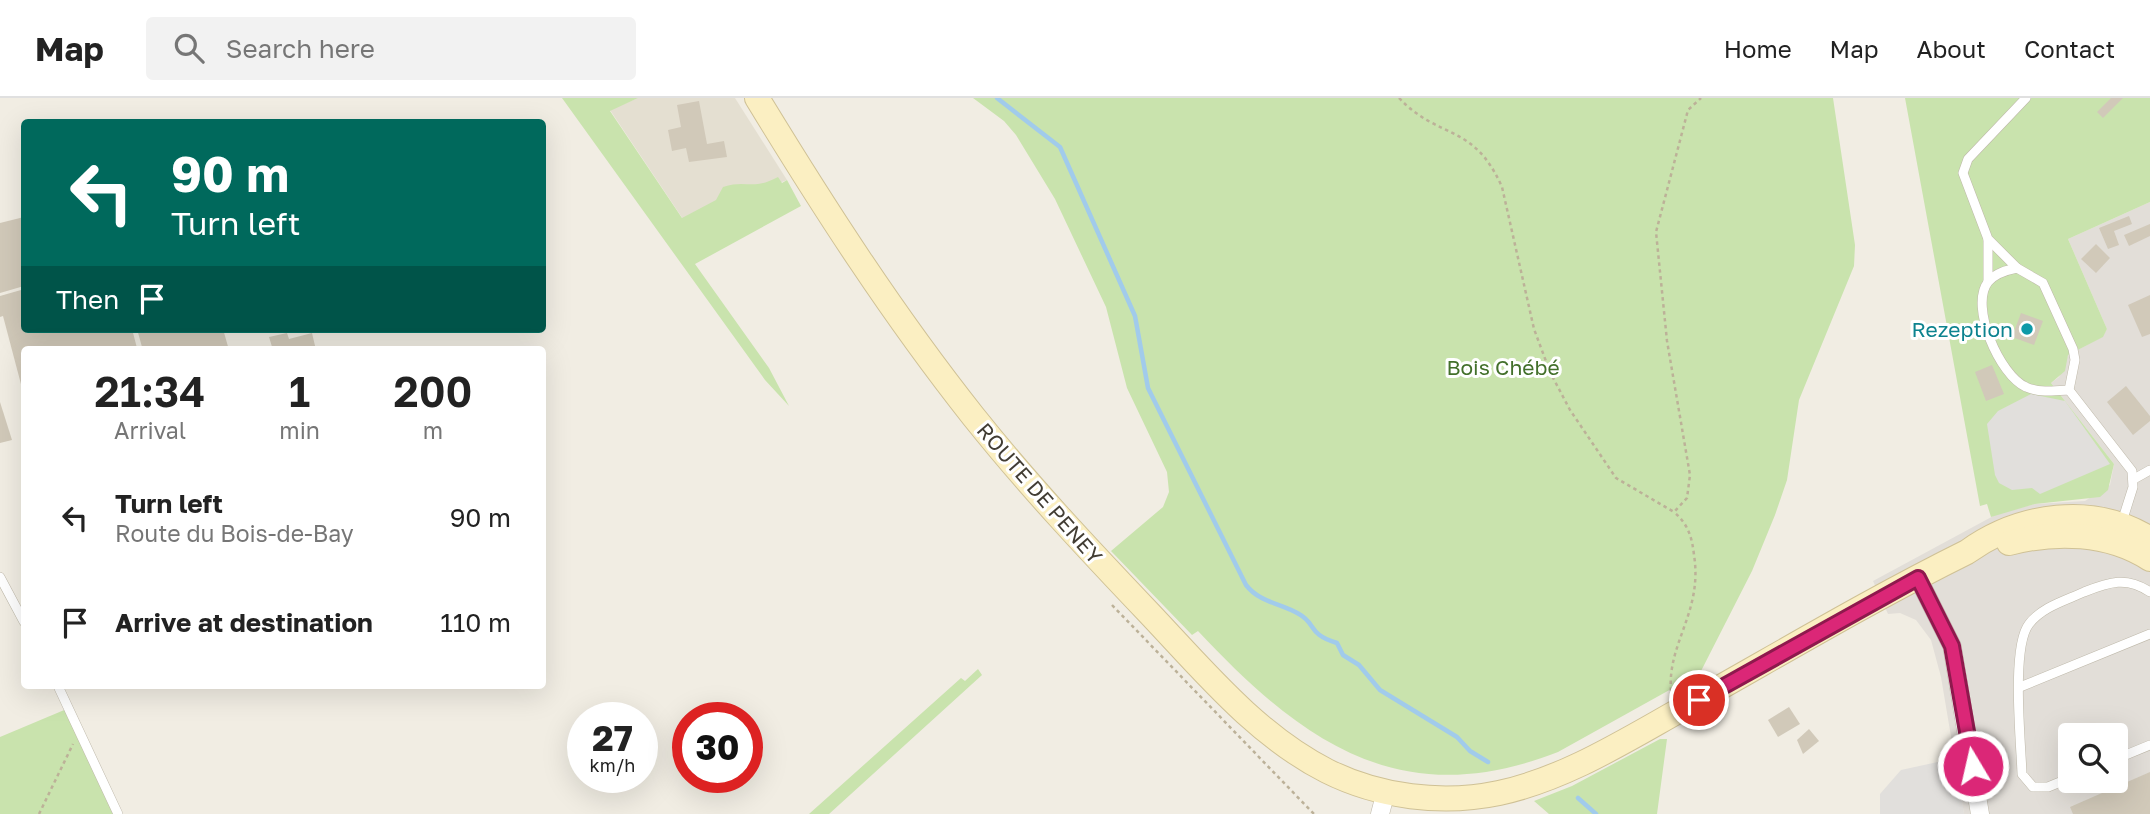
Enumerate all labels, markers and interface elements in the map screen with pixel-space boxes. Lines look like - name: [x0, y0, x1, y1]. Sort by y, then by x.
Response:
- search box: [146, 17, 636, 80]
- text: Map: [35, 29, 104, 68]
- icon: search: [170, 29, 208, 67]
- text: Search here: [226, 33, 375, 64]
- text: Home: [1724, 34, 1792, 63]
- text: Map: [1830, 34, 1879, 63]
- text: About: [1917, 34, 1986, 63]
- text: Contact: [2024, 34, 2115, 63]
- text: 90 m: [171, 144, 289, 203]
- icon: left: [56, 147, 147, 238]
- text: Turn left: [171, 204, 300, 242]
- icon: arrive: [133, 280, 171, 318]
- text: Then: [56, 284, 119, 315]
- place label: Rezeption: [1911, 316, 2013, 342]
- marker: Rezeption: [2019, 321, 2035, 337]
- park label: Bois Chébé: [1446, 354, 1560, 380]
- text: 21:34: [95, 366, 206, 416]
- text: 1: [289, 366, 310, 416]
- text: 200: [394, 366, 472, 416]
- text: Arrival: [114, 416, 186, 444]
- text: min: [279, 416, 320, 444]
- text: m: [423, 416, 443, 444]
- street label: ROUTE DE PENEY: [972, 417, 1109, 569]
- text: Turn left: [115, 488, 223, 519]
- icon: left: [56, 499, 94, 537]
- text: 90 m: [450, 502, 511, 533]
- text: Route du Bois-de-Bay: [115, 519, 354, 547]
- icon: arrive: [56, 604, 94, 642]
- text: Arrive at destination: [115, 607, 373, 638]
- text: 110 m: [440, 607, 511, 638]
- pin: [1669, 670, 1729, 730]
- icon: arrive: [1680, 681, 1718, 719]
- speed limit sign: 30: [672, 702, 763, 793]
- text: 27: [592, 717, 633, 759]
- map controls: [2058, 723, 2128, 793]
- button: search: [2058, 723, 2128, 793]
- position arrow: [1936, 729, 2010, 803]
- text: km/h: [590, 754, 635, 776]

